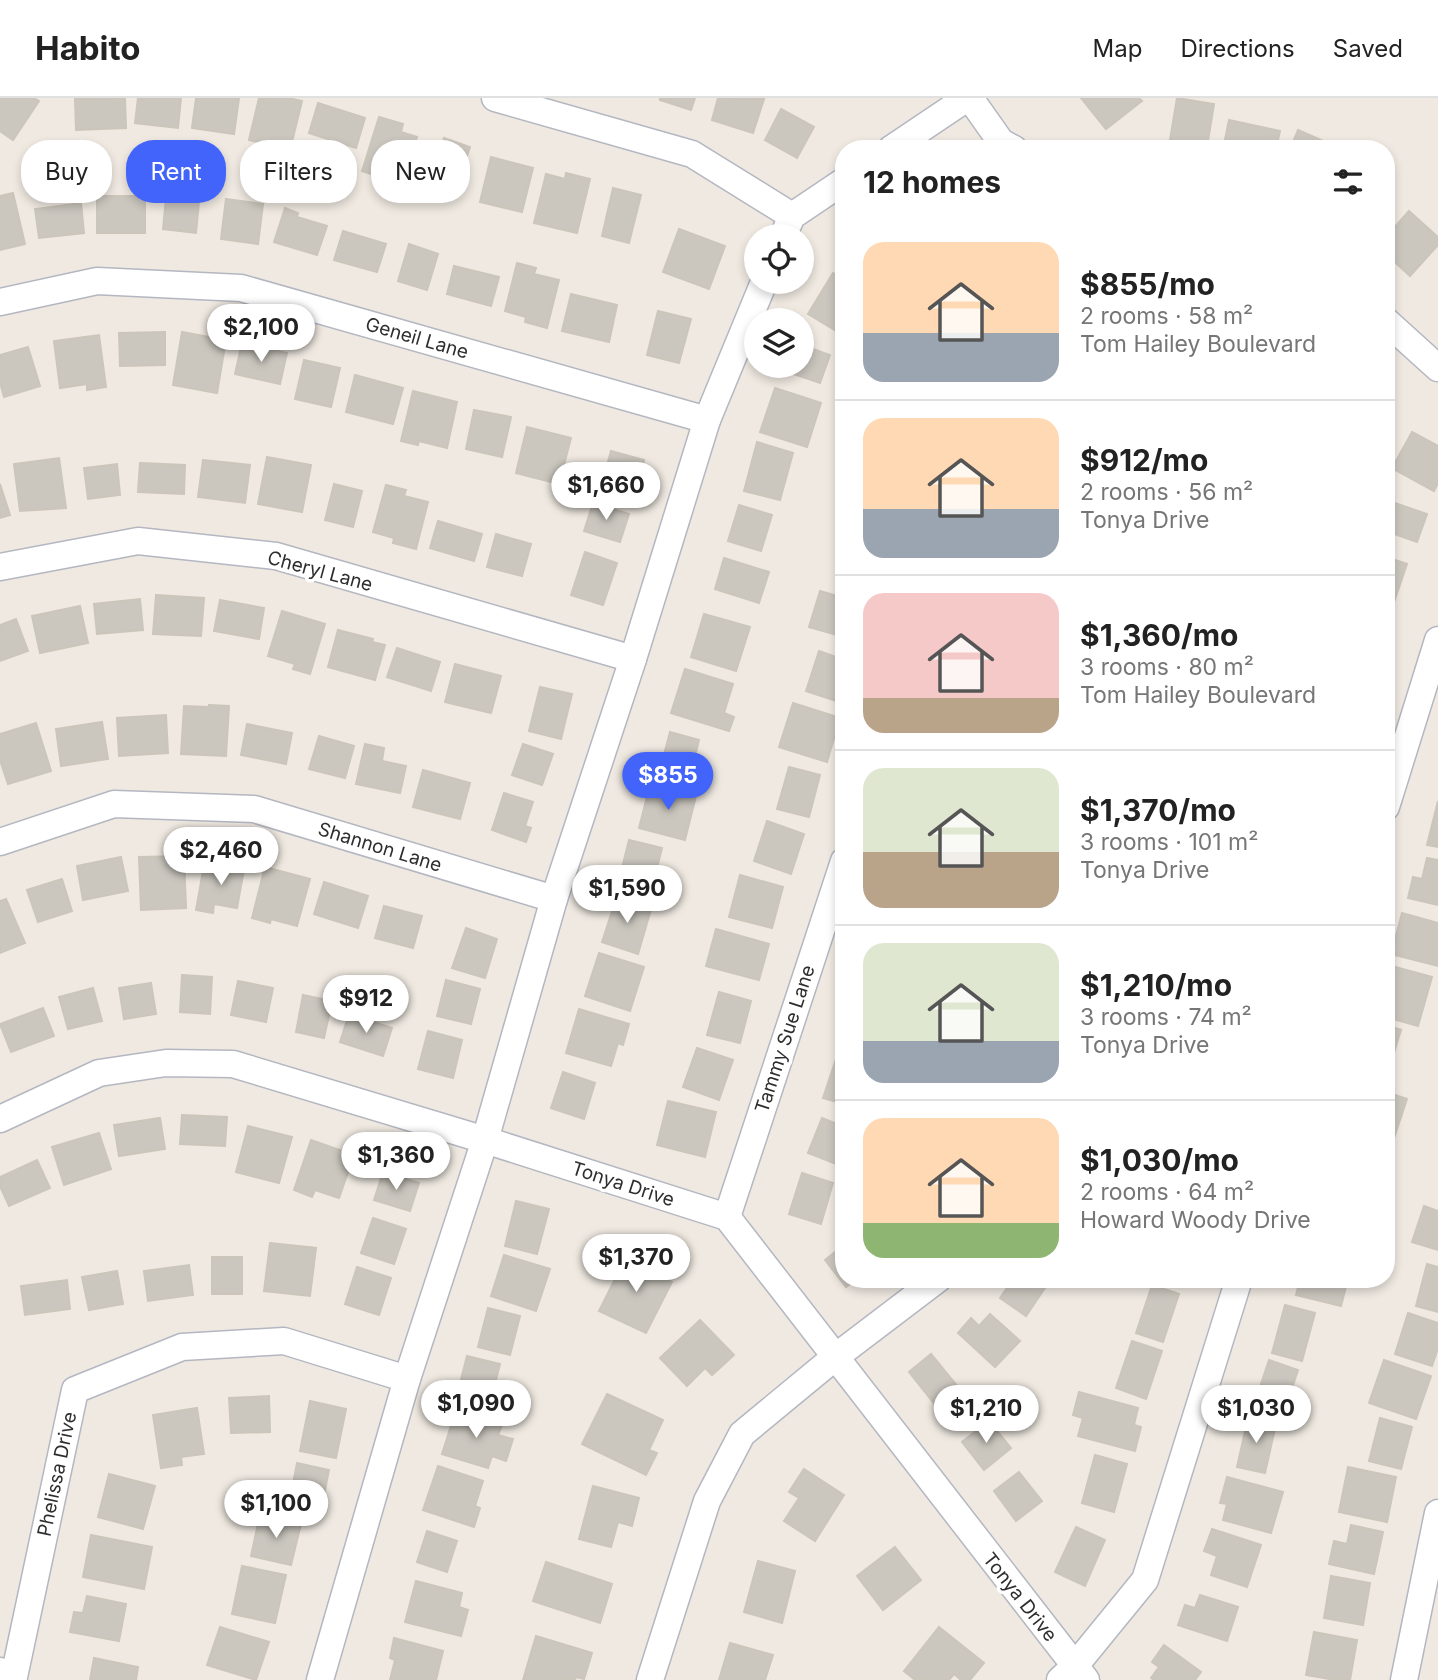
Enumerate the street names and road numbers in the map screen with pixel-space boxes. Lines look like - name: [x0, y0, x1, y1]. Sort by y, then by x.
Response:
- street label: Geneil Lane: [363, 312, 471, 364]
- street label: Cheryl Lane: [265, 546, 375, 596]
- street label: Shannon Lane: [315, 817, 445, 877]
- street label: Tammy Sue Lane: [750, 962, 820, 1116]
- street label: Tonya Drive: [569, 1157, 677, 1211]
- street label: Phelissa Drive: [33, 1410, 81, 1538]
- street label: Tonya Drive: [978, 1548, 1062, 1646]

